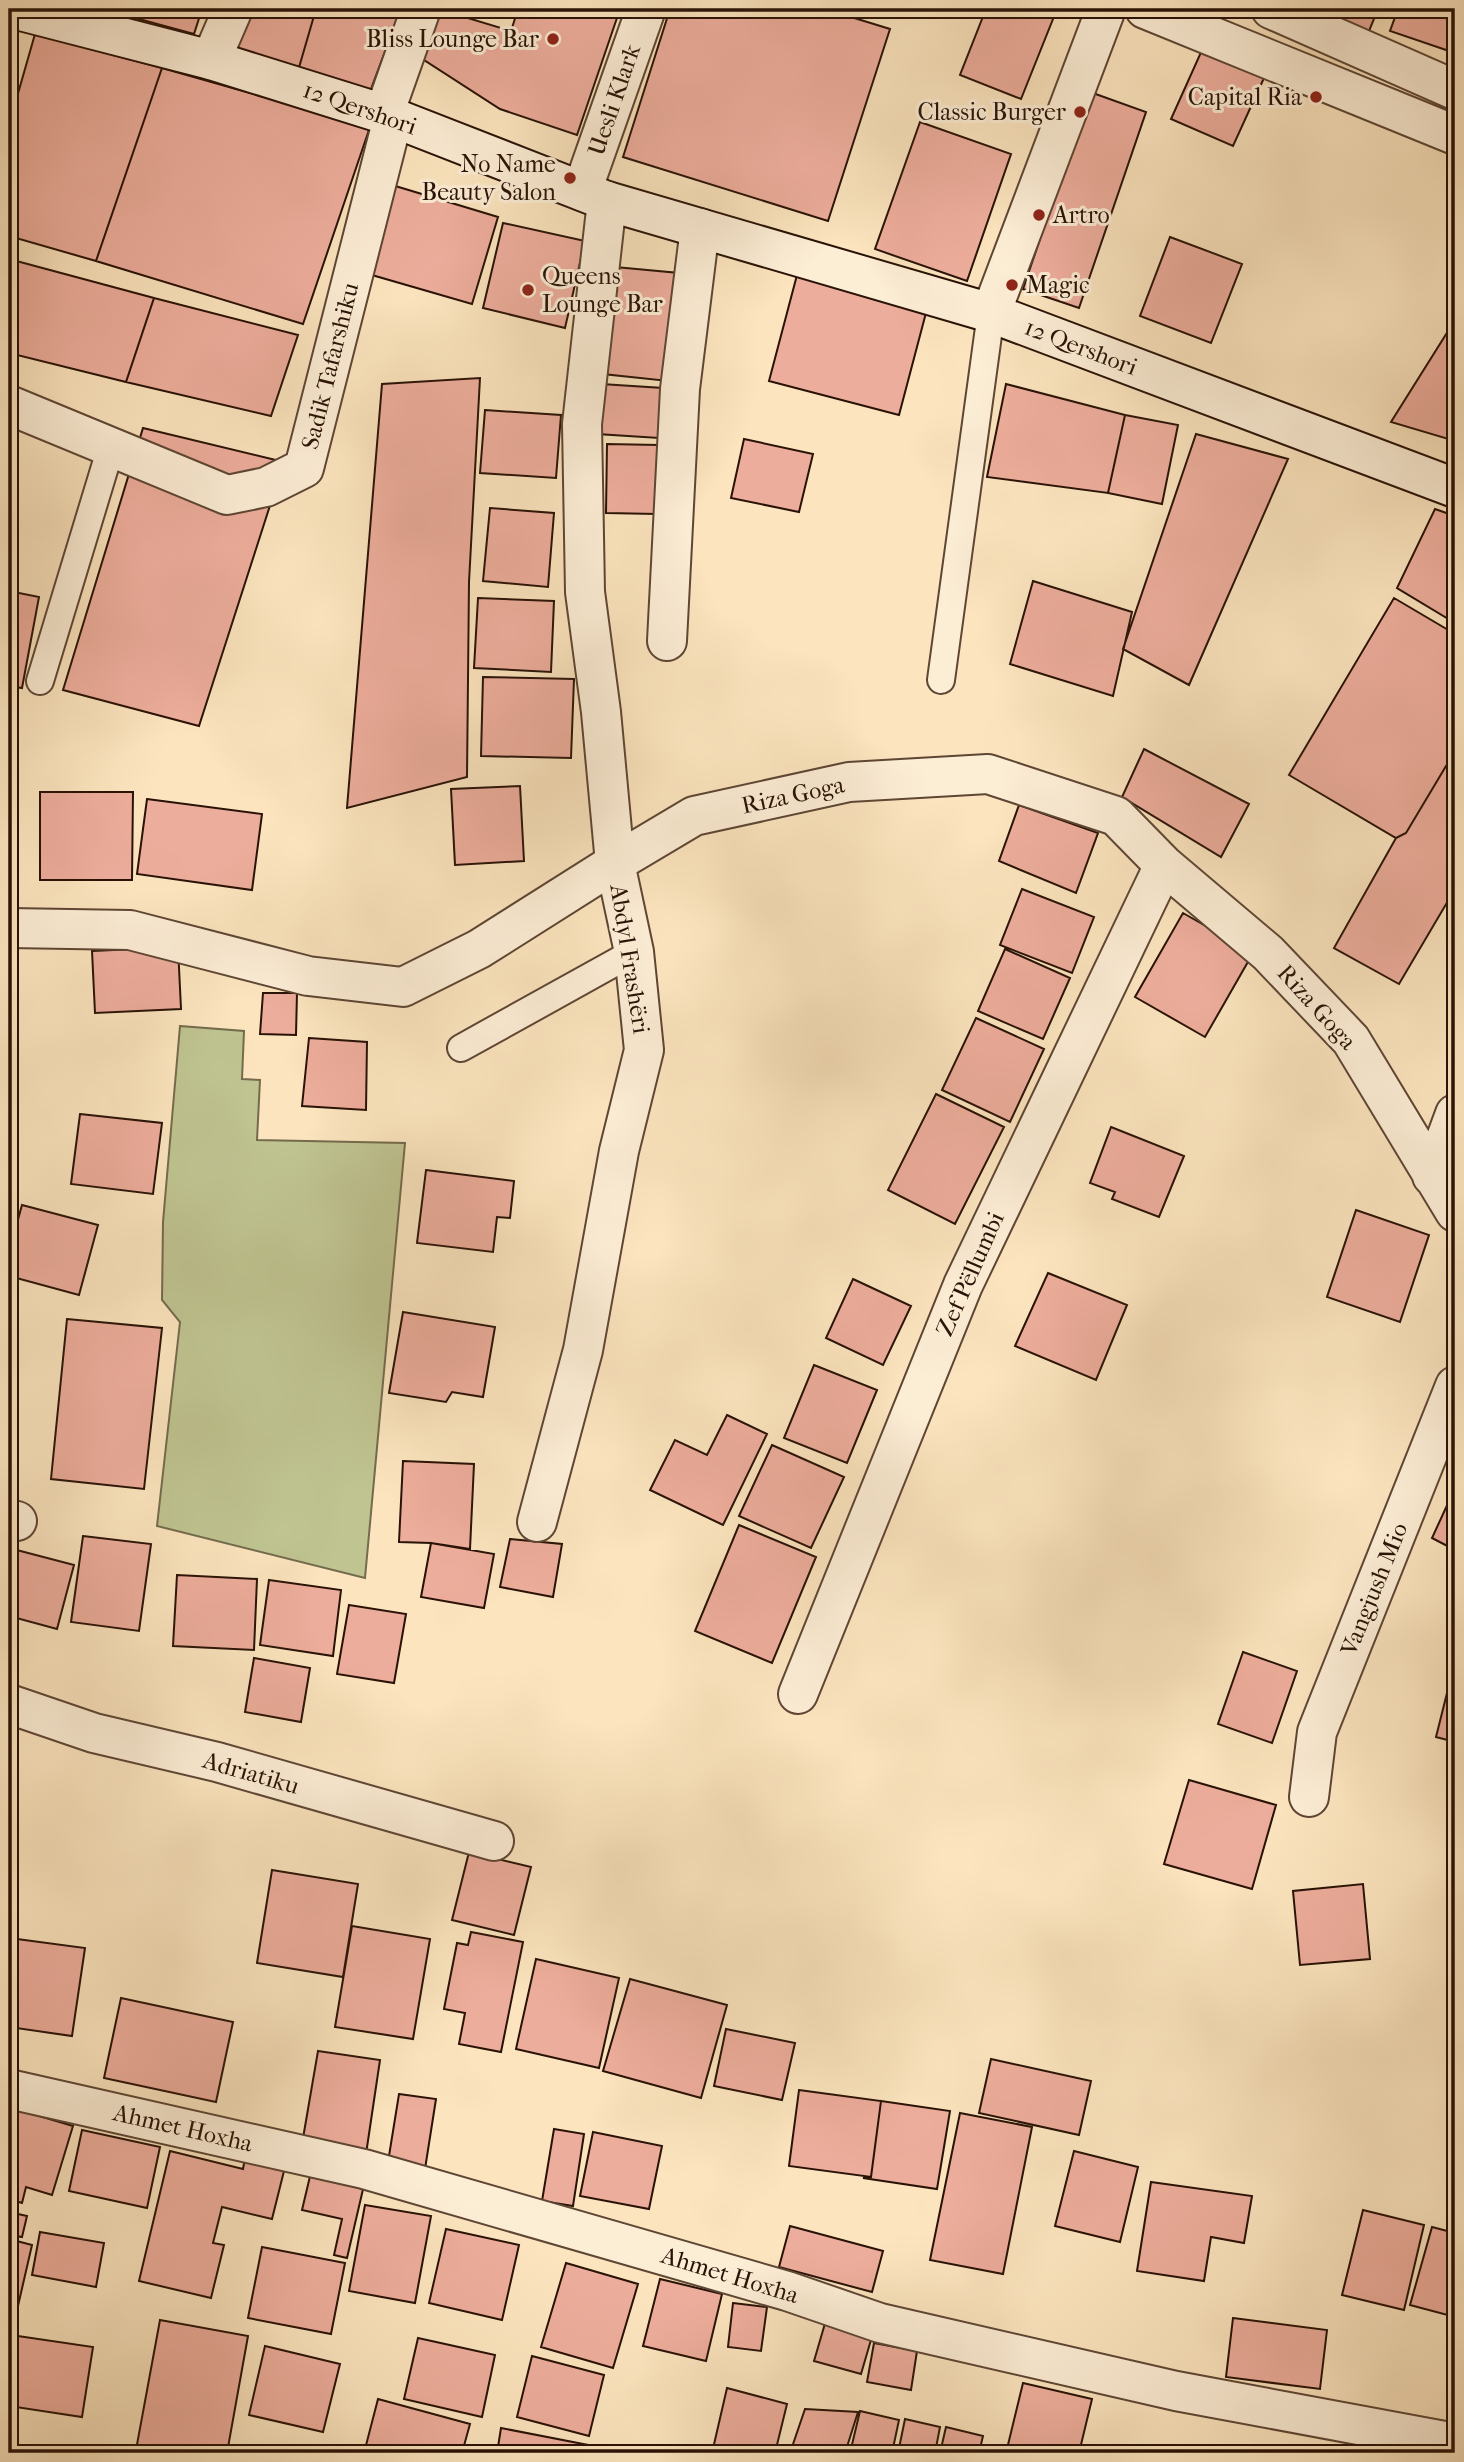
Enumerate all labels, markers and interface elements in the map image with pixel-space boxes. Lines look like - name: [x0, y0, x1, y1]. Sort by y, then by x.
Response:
- place label: Bliss Lounge Bar: [366, 25, 540, 53]
- marker: Bliss Lounge Bar: [545, 31, 561, 47]
- street label: Uesli Klark: [582, 40, 646, 159]
- street label: 12 Qershori: [300, 76, 420, 140]
- place label: Capital Ria: [1188, 83, 1303, 111]
- marker: Capital Ria: [1308, 89, 1324, 105]
- place label: Classic Burger: [918, 98, 1067, 126]
- marker: Classic Burger: [1072, 104, 1088, 120]
- place label: No Name Beauty Salon: [422, 150, 556, 206]
- marker: No Name Beauty Salon: [562, 170, 578, 186]
- place label: Artro: [1052, 201, 1110, 229]
- marker: Artro: [1031, 207, 1047, 223]
- place label: Queens Lounge Bar: [542, 262, 664, 318]
- place label: Magic: [1026, 271, 1090, 299]
- marker: Magic: [1004, 277, 1020, 293]
- street label: Sadik Tafarshiku: [296, 279, 364, 452]
- marker: Queens Lounge Bar: [520, 282, 536, 298]
- street label: 12 Qershori: [1021, 313, 1141, 381]
- street label: Riza Goga: [739, 770, 848, 820]
- street label: Abdyl Frashëri: [604, 881, 656, 1036]
- street label: Riza Goga: [1272, 959, 1363, 1056]
- street label: Zef Pëllumbi: [930, 1208, 1010, 1340]
- street label: Vangjush Mio: [1334, 1519, 1413, 1660]
- street label: Adriatiku: [199, 1746, 303, 1800]
- street label: Ahmet Hoxha: [110, 2098, 256, 2158]
- street label: Ahmet Hoxha: [657, 2241, 803, 2309]

